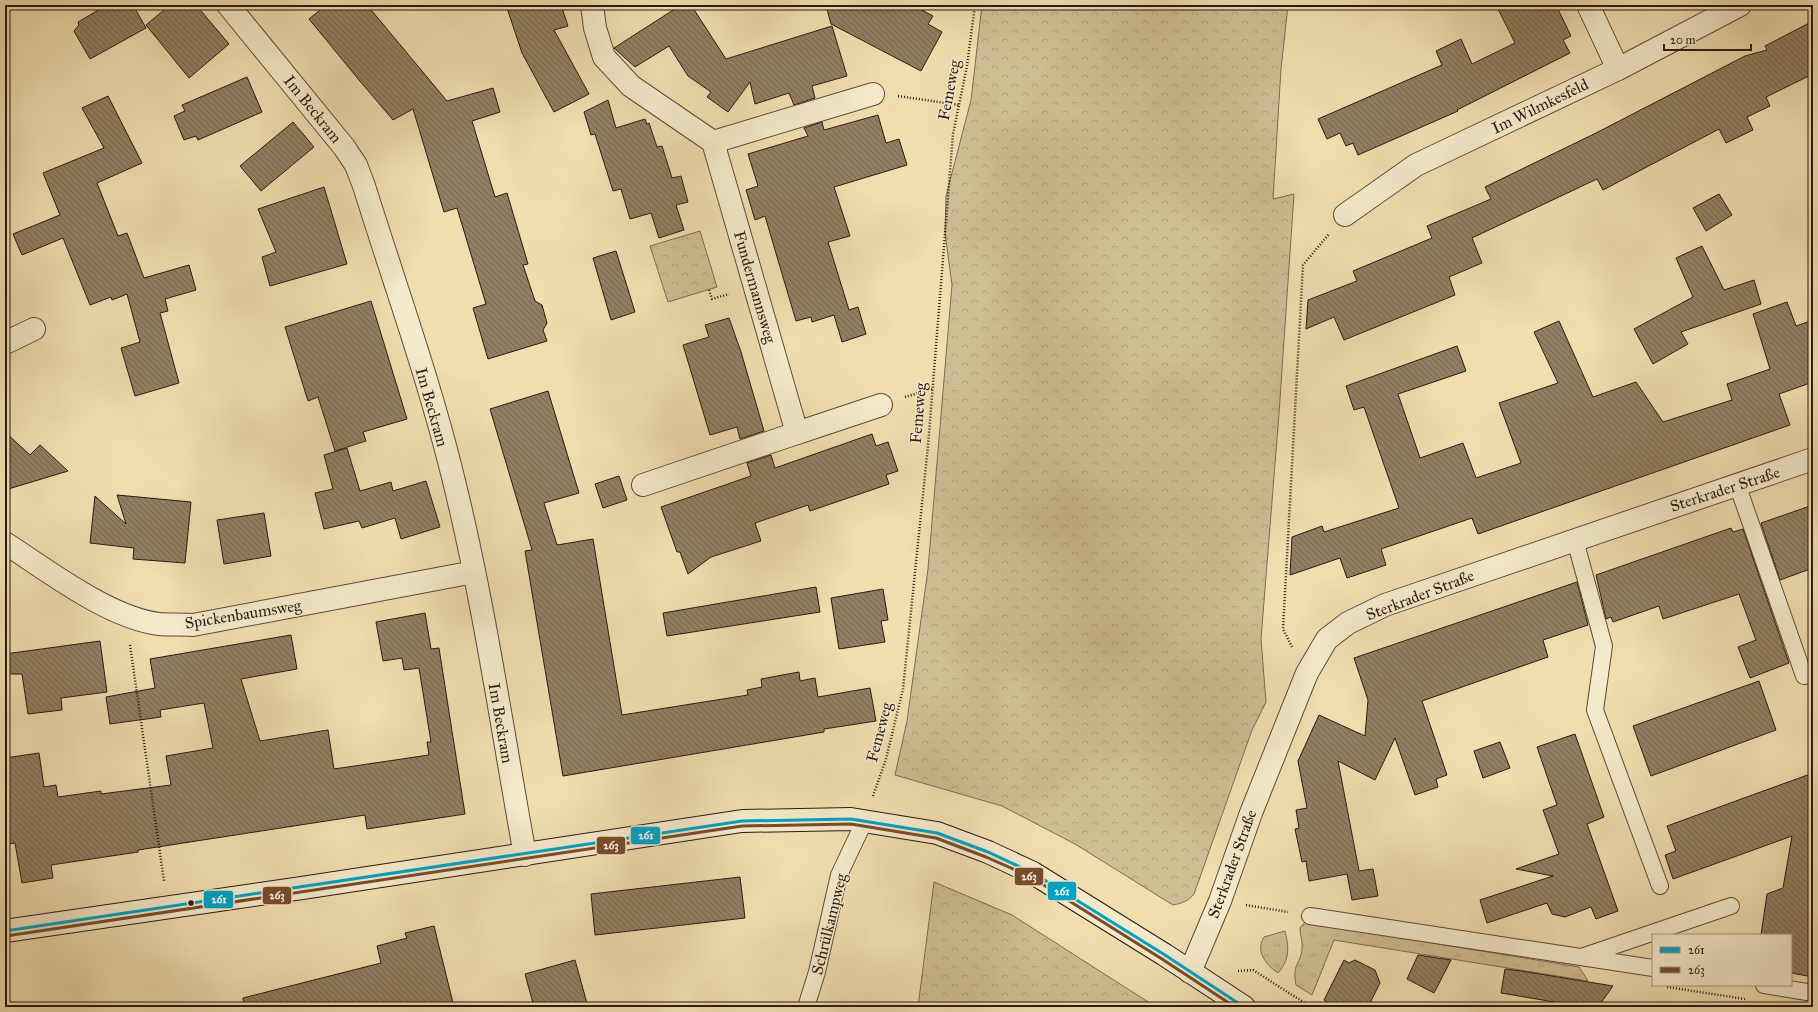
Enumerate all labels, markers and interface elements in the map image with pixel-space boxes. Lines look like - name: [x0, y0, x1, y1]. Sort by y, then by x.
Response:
- scale bar: [1664, 26, 1751, 52]
- text: 20 m: [1670, 33, 1696, 47]
- street label: Femeweg: [934, 58, 965, 122]
- street label: Im Beckram: [280, 71, 346, 147]
- street label: Im Wilmkesfeld: [1489, 74, 1591, 138]
- street label: Fundermannsweg: [729, 229, 780, 346]
- street label: Im Beckram: [412, 365, 452, 449]
- street label: Femeweg: [906, 381, 931, 444]
- street label: Sterkrader Straße: [1668, 462, 1783, 516]
- street label: Sterkrader Straße: [1363, 566, 1477, 624]
- street label: Spickenbaumsweg: [183, 595, 303, 634]
- street label: Im Beckram: [485, 681, 518, 765]
- street label: Femeweg: [862, 699, 897, 764]
- street label: Sterkrader Straße: [1204, 807, 1261, 921]
- line badge: 261: [630, 826, 661, 845]
- text: 261: [638, 829, 654, 842]
- line badge: 263: [596, 836, 626, 855]
- text: 263: [603, 839, 619, 853]
- line badge: 263: [1014, 867, 1044, 886]
- text: 263: [1021, 870, 1037, 884]
- street label: Schrülkampweg: [807, 871, 852, 977]
- line badge: 261: [1047, 881, 1077, 901]
- text: 261: [1054, 885, 1070, 898]
- line badge: 263: [262, 886, 292, 905]
- text: 263: [269, 889, 285, 903]
- line badge: 261: [203, 890, 234, 909]
- text: 261: [211, 893, 227, 906]
- unlabelled marker: [186, 898, 196, 908]
- legend: [1652, 934, 1792, 986]
- text: 261: [1688, 943, 1705, 957]
- text: 263: [1688, 963, 1705, 977]

